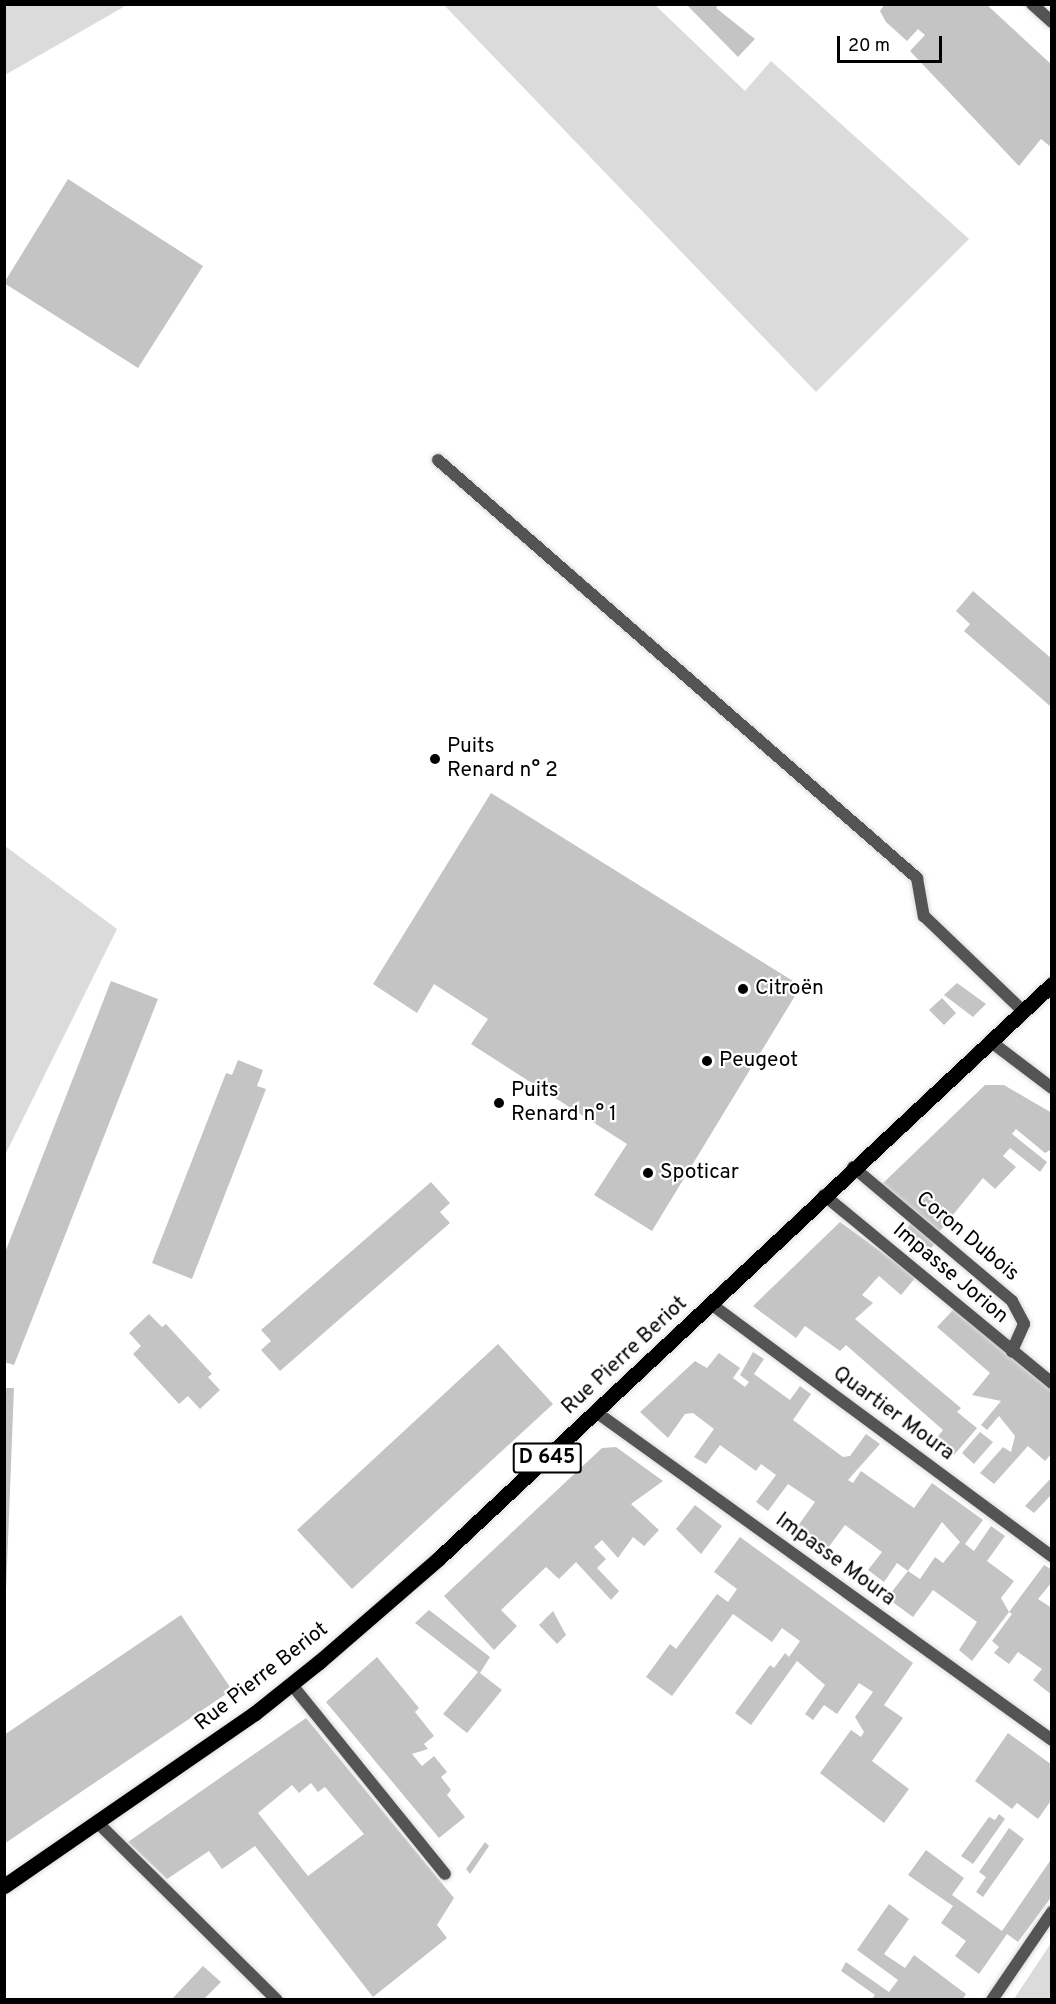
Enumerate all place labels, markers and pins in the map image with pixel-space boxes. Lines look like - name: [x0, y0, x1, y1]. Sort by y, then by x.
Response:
- place label: Puits Renard n° 2: [447, 734, 558, 784]
- marker: Puits Renard n° 2: [428, 752, 442, 766]
- place label: Citroën: [755, 976, 824, 1002]
- marker: Citroën: [736, 982, 750, 996]
- place label: Peugeot: [719, 1048, 798, 1074]
- marker: Peugeot: [700, 1054, 714, 1068]
- place label: Puits Renard n° 1: [511, 1078, 617, 1128]
- marker: Puits Renard n° 1: [492, 1096, 506, 1110]
- place label: Spoticar: [660, 1160, 739, 1186]
- marker: Spoticar: [641, 1166, 655, 1180]

